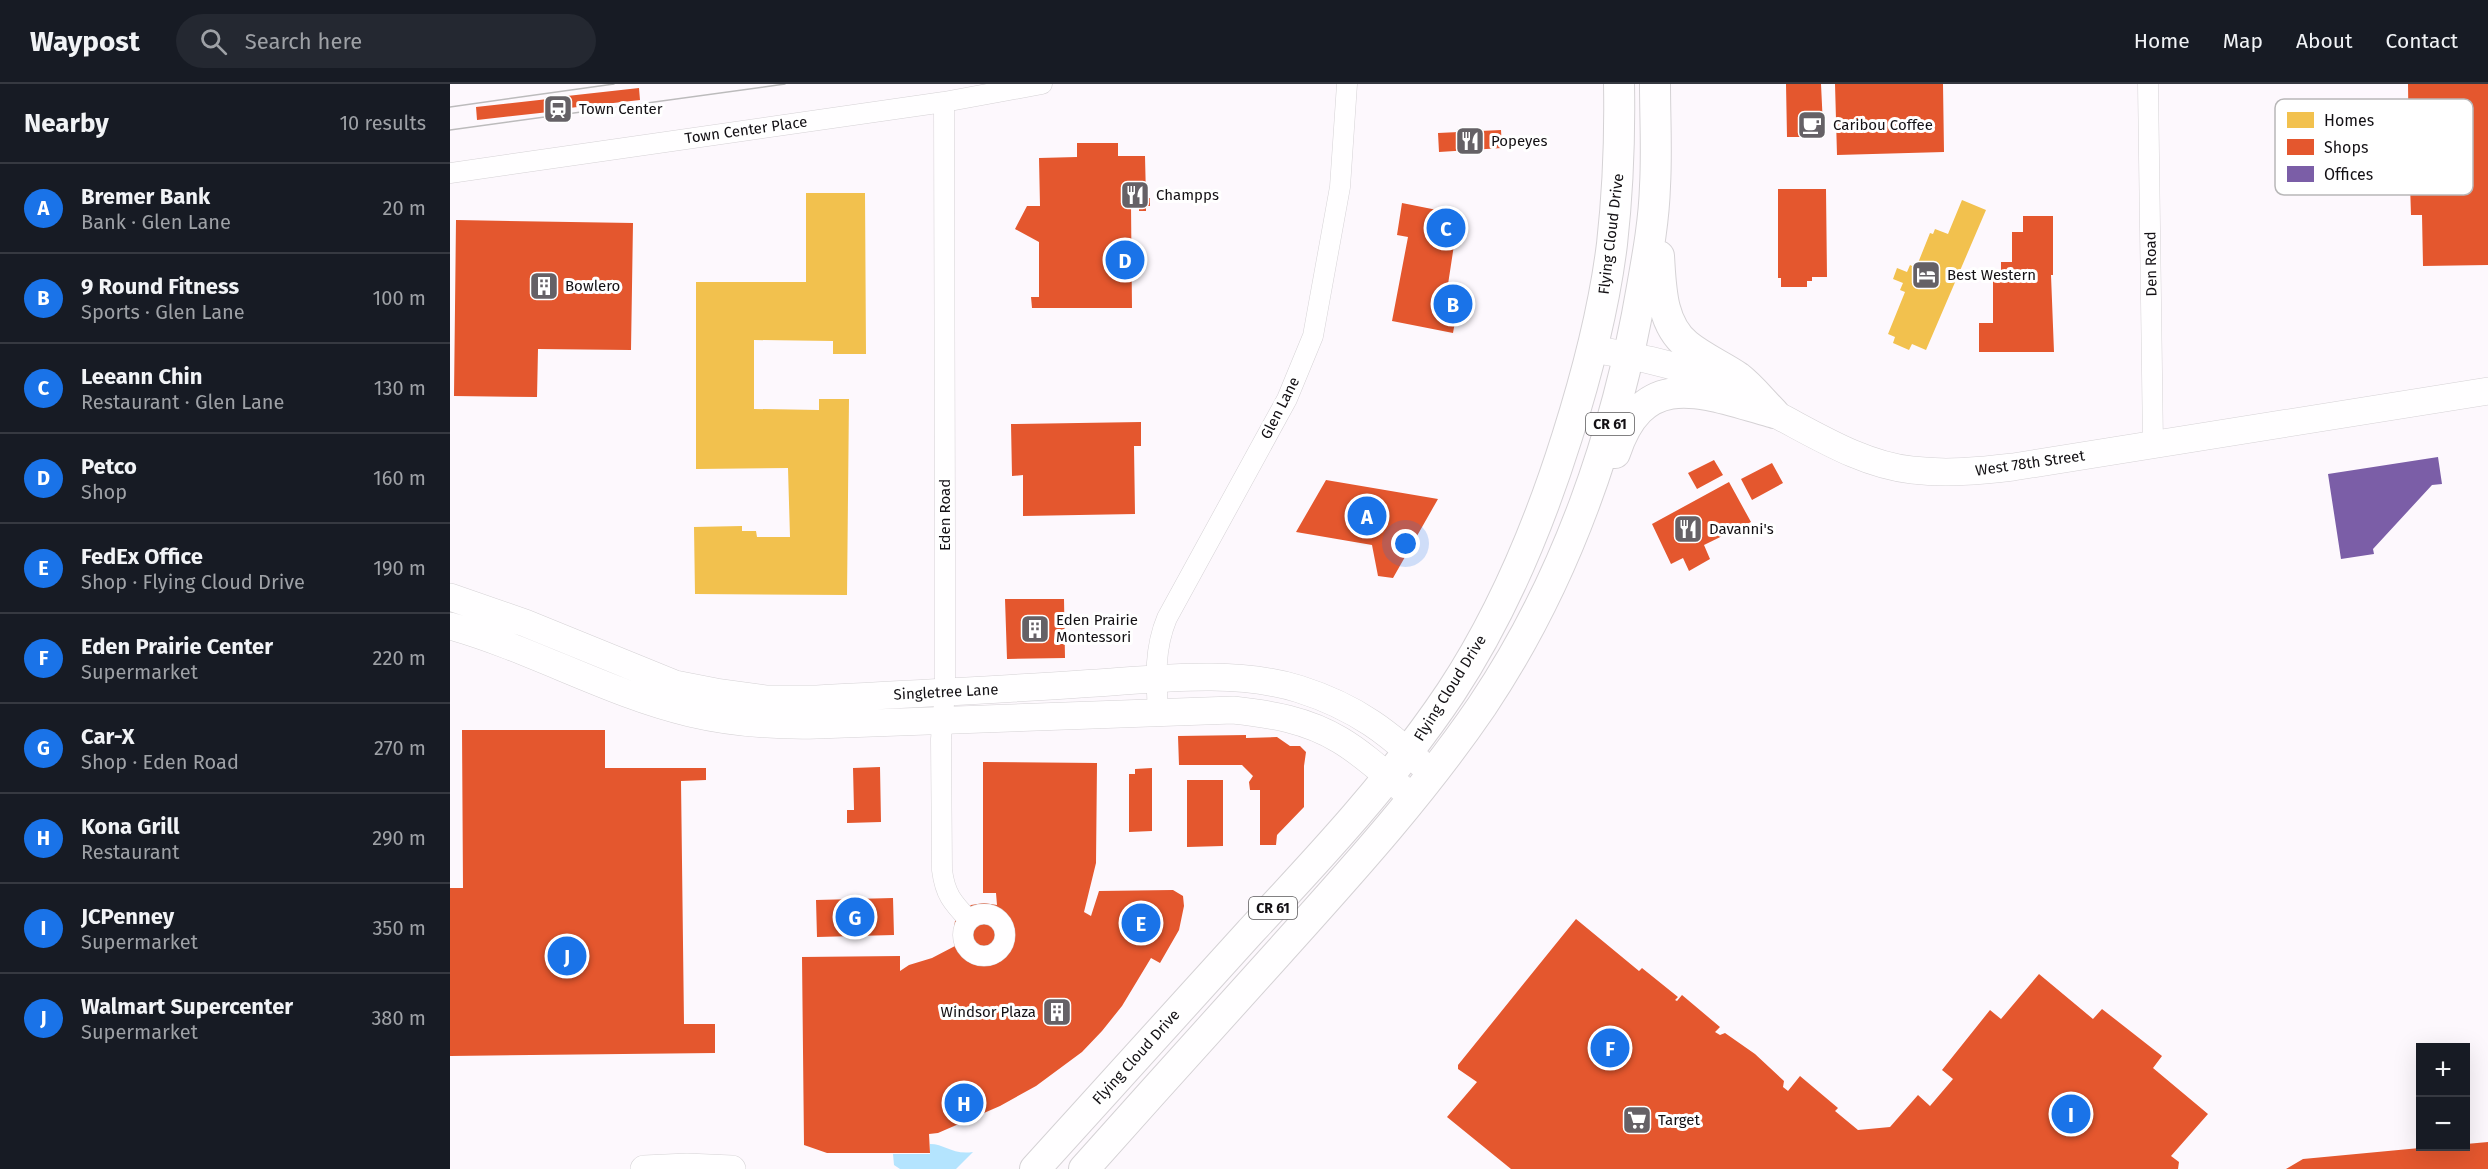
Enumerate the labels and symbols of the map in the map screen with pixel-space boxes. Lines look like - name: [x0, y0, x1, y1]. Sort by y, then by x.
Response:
- station icon: Town Center: [542, 93, 574, 125]
- legend: [2275, 99, 2473, 195]
- place label: Town Center: [579, 100, 663, 118]
- cafe icon: Caribou Coffee: [1796, 109, 1828, 141]
- text: Homes: [2324, 111, 2374, 130]
- street label: Town Center Place: [684, 112, 808, 148]
- place label: Caribou Coffee: [1833, 116, 1933, 134]
- restaurant icon: Popeyes: [1454, 125, 1486, 157]
- place label: Popeyes: [1491, 132, 1548, 150]
- text: Shops: [2324, 138, 2368, 157]
- text: Offices: [2324, 165, 2373, 184]
- street label: Flying Cloud Drive: [1595, 172, 1627, 296]
- restaurant icon: Champps: [1119, 179, 1151, 211]
- place label: Champps: [1156, 186, 1219, 204]
- pin: C: [1426, 206, 1466, 250]
- street label: Den Road: [2141, 231, 2161, 297]
- pin: D: [1106, 238, 1144, 282]
- hotel icon: Best Western: [1910, 259, 1942, 291]
- place label: Best Western: [1947, 266, 2036, 284]
- building icon: Bowlero: [528, 270, 560, 302]
- place label: Bowlero: [565, 277, 620, 295]
- pin: B: [1434, 282, 1472, 326]
- street label: Glen Lane: [1257, 374, 1303, 442]
- road number: CR 61: [1586, 413, 1634, 435]
- street label: West 78th Street: [1974, 446, 2086, 480]
- street label: Eden Road: [936, 479, 954, 551]
- pin: A: [1348, 494, 1386, 538]
- restaurant icon: Davanni's: [1672, 513, 1704, 545]
- place label: Davanni's: [1709, 520, 1774, 538]
- your location: [1391, 529, 1420, 558]
- place label: Eden Prairie Montessori: [1056, 611, 1138, 646]
- building icon: Eden Prairie Montessori: [1019, 613, 1051, 645]
- street label: Flying Cloud Drive: [1410, 632, 1490, 744]
- street label: Singletree Lane: [893, 680, 999, 704]
- pin: G: [836, 894, 874, 940]
- road number: CR 61: [1249, 897, 1297, 919]
- pin: E: [1122, 900, 1160, 946]
- pin: J: [548, 934, 586, 978]
- building icon: Windsor Plaza: [1041, 996, 1073, 1028]
- place label: Windsor Plaza: [941, 1003, 1036, 1021]
- street label: Flying Cloud Drive: [1089, 1006, 1183, 1108]
- pin: F: [1590, 1026, 1630, 1070]
- pin: H: [944, 1080, 984, 1126]
- pin: I: [2052, 1092, 2090, 1136]
- supermarket icon: Target: [1621, 1104, 1653, 1136]
- place label: Target: [1658, 1111, 1700, 1129]

